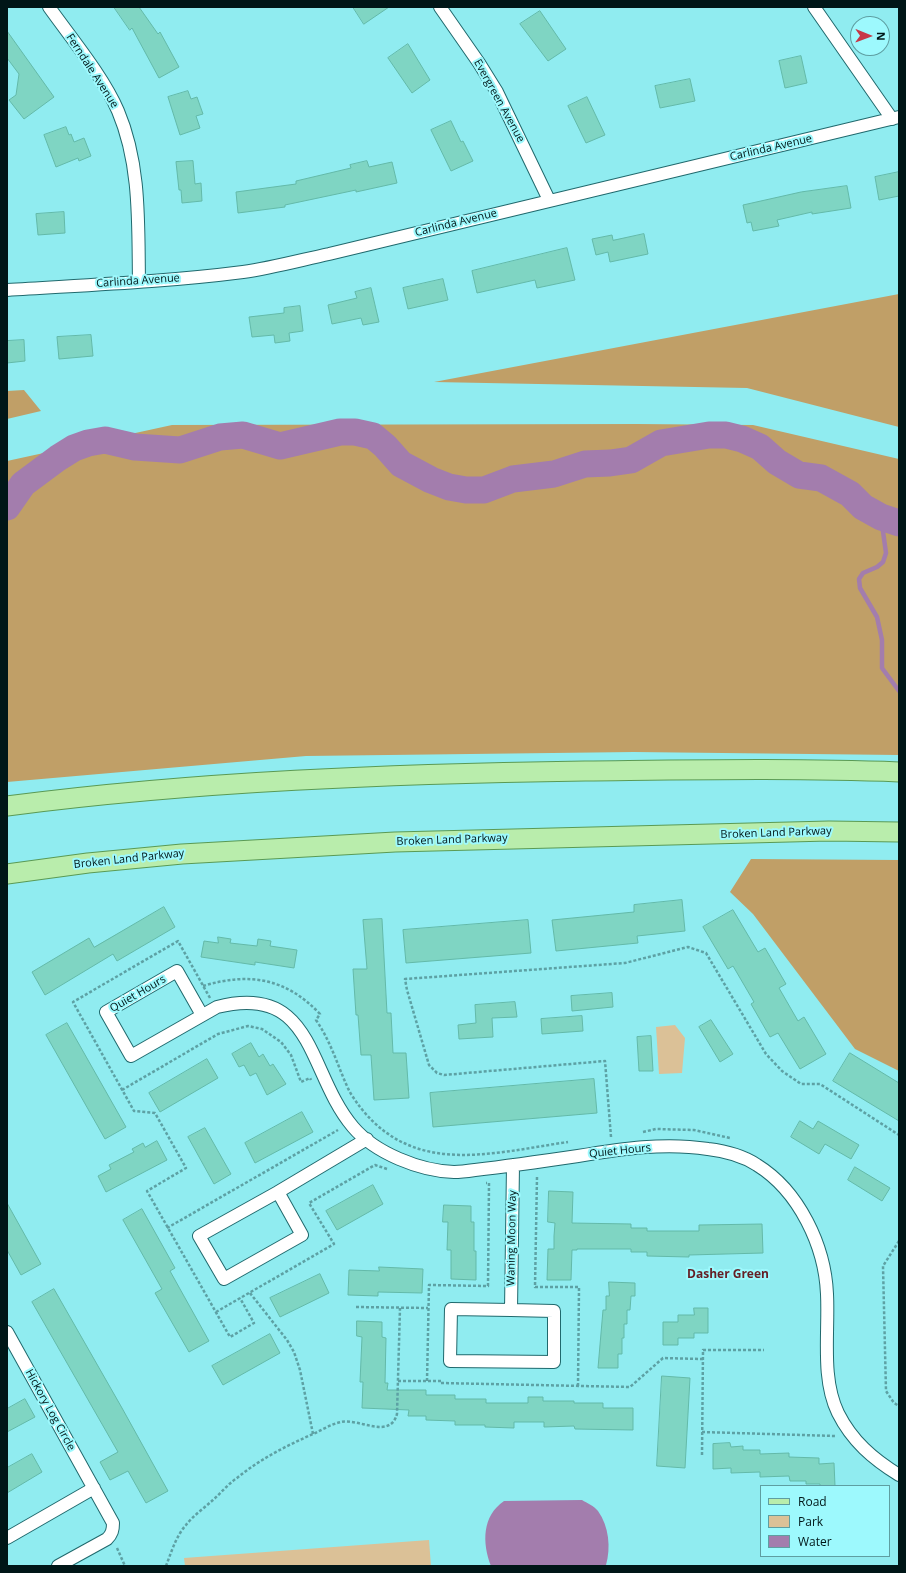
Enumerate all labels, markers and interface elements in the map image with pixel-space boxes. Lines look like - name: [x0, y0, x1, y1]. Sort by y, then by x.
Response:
- north arrow: [850, 16, 890, 56]
- street label: Ferndale Avenue: [63, 31, 121, 111]
- text: N: [874, 32, 889, 41]
- street label: Evergreen Avenue: [471, 57, 527, 145]
- street label: Carlinda Avenue: [729, 132, 813, 164]
- street label: Carlinda Avenue: [414, 206, 498, 240]
- street label: Carlinda Avenue: [96, 271, 180, 291]
- street label: Broken Land Parkway: [720, 824, 832, 842]
- street label: Broken Land Parkway: [396, 831, 508, 849]
- street label: Broken Land Parkway: [73, 847, 185, 871]
- street label: Quiet Hours: [108, 973, 168, 1015]
- street label: Quiet Hours: [588, 1141, 652, 1161]
- street label: Waning Moon Way: [505, 1190, 519, 1286]
- district label: Dasher Green: [687, 1268, 769, 1282]
- street label: Hickory Log Circle: [22, 1367, 78, 1453]
- legend: [760, 1485, 890, 1557]
- text: Road: [798, 1493, 827, 1510]
- text: Park: [798, 1513, 823, 1530]
- text: Water: [798, 1533, 832, 1550]

